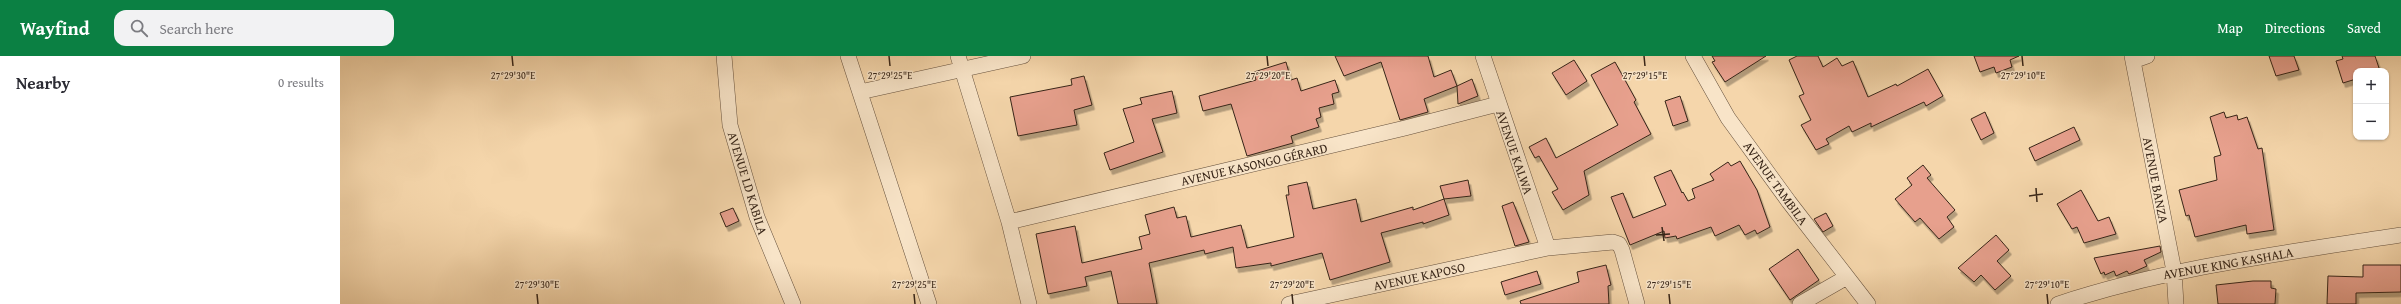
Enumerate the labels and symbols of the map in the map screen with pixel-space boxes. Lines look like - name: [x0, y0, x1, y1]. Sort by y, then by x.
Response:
- text: 27°29'30"E: [491, 68, 535, 83]
- text: 27°29'25"E: [868, 68, 912, 83]
- text: 27°29'20"E: [1246, 68, 1290, 83]
- text: 27°29'15"E: [1623, 68, 1667, 83]
- text: 27°29'10"E: [2001, 68, 2045, 83]
- street label: AVENUE KALWA: [1491, 108, 1538, 197]
- street label: AVENUE LD KABILA: [723, 129, 772, 237]
- street label: AVENUE BANZA: [2138, 136, 2173, 225]
- street label: AVENUE KASONGO GÉRARD: [1179, 138, 1330, 191]
- street label: AVENUE TAMBILA: [1739, 138, 1812, 229]
- street label: AVENUE KING KASHALA: [2162, 243, 2295, 284]
- street label: AVENUE KAPOSO: [1372, 257, 1467, 295]
- text: 27°29'30"E: [515, 277, 559, 292]
- text: 27°29'25"E: [892, 277, 936, 292]
- text: 27°29'20"E: [1270, 277, 1314, 292]
- text: 27°29'15"E: [1647, 277, 1691, 292]
- text: 27°29'10"E: [2025, 277, 2069, 292]

